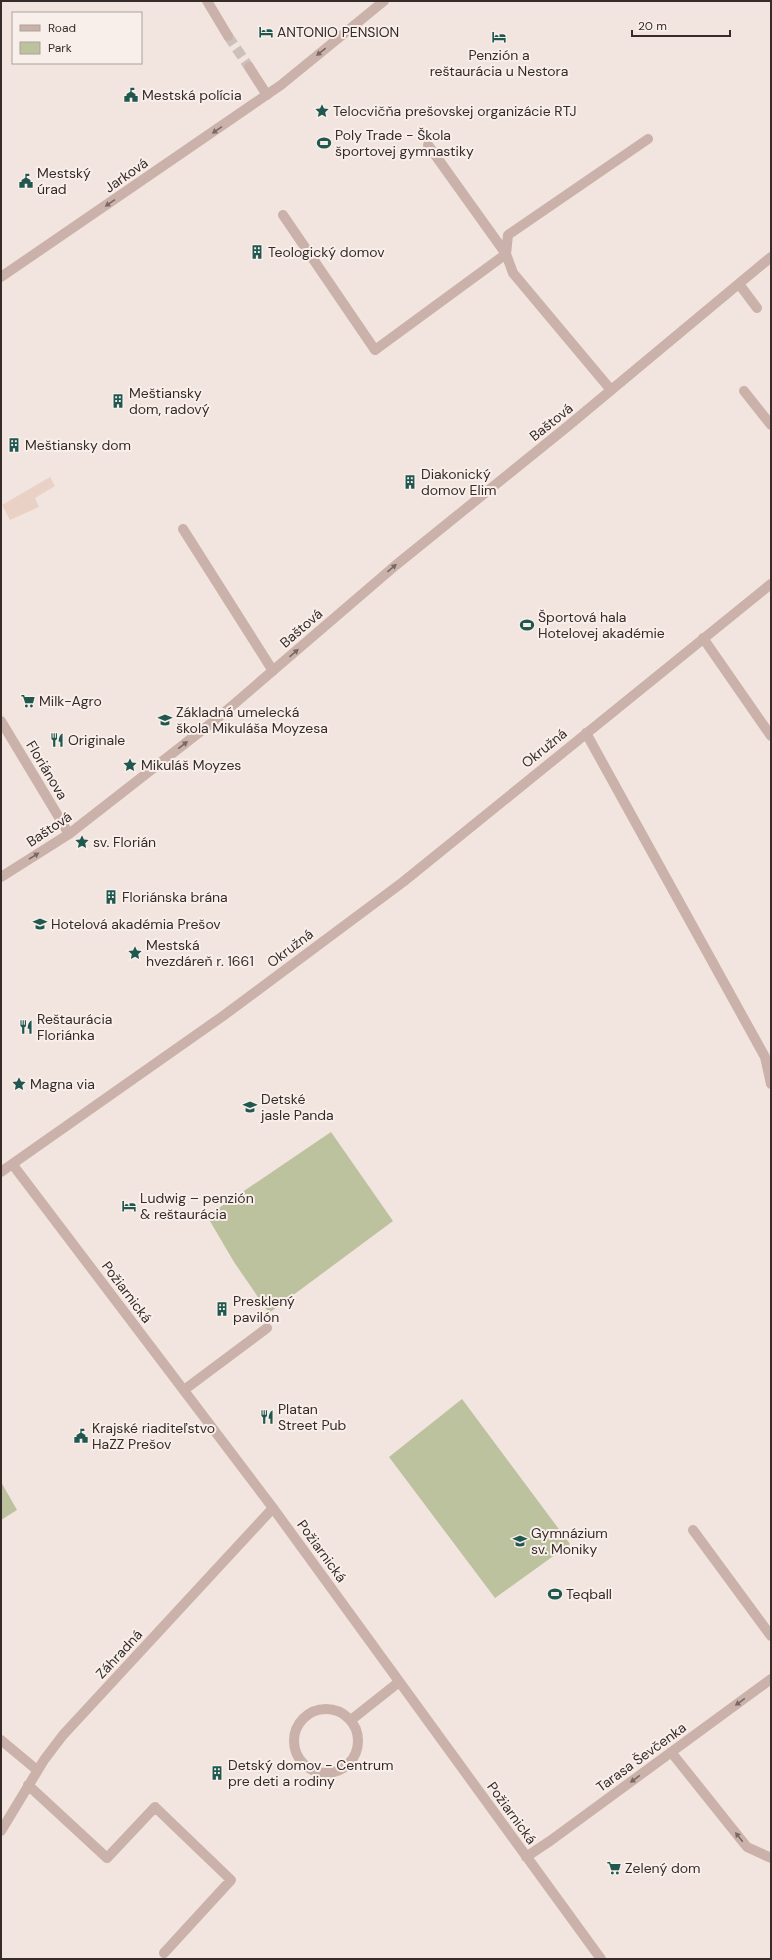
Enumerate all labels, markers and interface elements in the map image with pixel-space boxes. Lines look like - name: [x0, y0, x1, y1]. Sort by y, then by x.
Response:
- legend: [12, 12, 142, 64]
- scale bar: [632, 12, 730, 38]
- text: 20 m: [638, 18, 667, 34]
- text: Road: [48, 20, 76, 36]
- place label: ANTONIO PENSION: [277, 23, 399, 41]
- hotel icon: ANTONIO PENSION: [258, 24, 274, 40]
- hotel icon: Penzión a reštaurácia u Nestora: [491, 29, 507, 45]
- text: Park: [48, 40, 72, 56]
- place label: Penzión a reštaurácia u Nestora: [430, 46, 568, 80]
- one-way arrow: [316, 48, 326, 57]
- place label: Mestská polícia: [142, 86, 242, 104]
- public building icon: Mestská polícia: [123, 87, 139, 103]
- place label: Telocvičňa prešovskej organizácie RTJ: [333, 102, 576, 120]
- place icon: Telocvičňa prešovskej organizácie RTJ: [314, 103, 330, 119]
- one-way arrow: [211, 126, 222, 134]
- place label: Poly Trade - Škola športovej gymnastiky: [335, 126, 474, 160]
- sports icon: Poly Trade - Škola športovej gymnastiky: [316, 135, 332, 151]
- street label: Jarková: [101, 154, 151, 196]
- place label: Mestský úrad: [37, 164, 91, 198]
- public building icon: Mestský úrad: [18, 173, 34, 189]
- one-way arrow: [104, 200, 115, 207]
- place label: Teologický domov: [268, 243, 385, 261]
- building icon: Teologický domov: [249, 244, 265, 260]
- place label: Meštiansky dom, radový: [129, 384, 210, 418]
- building icon: Meštiansky dom, radový: [110, 393, 126, 409]
- street label: Baštová: [526, 399, 576, 445]
- place label: Meštiansky dom: [25, 436, 131, 454]
- building icon: Meštiansky dom: [6, 437, 22, 453]
- place label: Diakonický domov Elim: [421, 465, 496, 499]
- building icon: Diakonický domov Elim: [402, 474, 418, 490]
- one-way arrow: [387, 564, 397, 573]
- street label: Baštová: [276, 605, 326, 651]
- place label: Športová hala Hotelovej akadémie: [538, 608, 665, 642]
- sports icon: Športová hala Hotelovej akadémie: [519, 617, 535, 633]
- one-way arrow: [288, 649, 299, 658]
- place label: Milk-Agro: [39, 692, 102, 710]
- supermarket icon: Milk-Agro: [20, 693, 36, 709]
- place label: Základná umelecká škola Mikuláša Moyzesa: [176, 703, 328, 737]
- school or university icon: Základná umelecká škola Mikuláša Moyzesa: [157, 712, 173, 728]
- street label: Okružná: [518, 724, 570, 772]
- place label: Originale: [68, 731, 125, 749]
- restaurant icon: Originale: [49, 732, 65, 748]
- street label: Floriánova: [22, 737, 72, 803]
- one-way arrow: [178, 741, 189, 750]
- place label: Mikuláš Moyzes: [141, 756, 241, 774]
- place icon: Mikuláš Moyzes: [122, 757, 138, 773]
- street label: Baštová: [23, 807, 75, 851]
- place label: sv. Florián: [93, 833, 156, 851]
- place icon: sv. Florián: [74, 834, 90, 850]
- one-way arrow: [28, 853, 40, 860]
- place label: Floriánska brána: [122, 888, 228, 906]
- building icon: Floriánska brána: [103, 889, 119, 905]
- place label: Hotelová akadémia Prešov: [51, 915, 221, 933]
- school or university icon: Hotelová akadémia Prešov: [32, 916, 48, 932]
- street label: Okružná: [263, 925, 317, 971]
- place label: Mestská hvezdáreň r. 1661: [146, 936, 254, 970]
- place icon: Mestská hvezdáreň r. 1661: [127, 945, 143, 961]
- place label: Reštaurácia Floriánka: [37, 1010, 112, 1044]
- restaurant icon: Reštaurácia Floriánka: [18, 1019, 34, 1035]
- place label: Magna via: [30, 1075, 95, 1093]
- place icon: Magna via: [11, 1076, 27, 1092]
- place label: Detské jasle Panda: [260, 1090, 334, 1124]
- school or university icon: Detské jasle Panda: [242, 1099, 258, 1115]
- place label: Ludwig – penzión & reštaurácia: [140, 1189, 254, 1223]
- hotel icon: Ludwig – penzión & reštaurácia: [121, 1198, 137, 1214]
- street label: Požiarnická: [98, 1258, 156, 1326]
- place label: Presklený pavilón: [233, 1292, 295, 1326]
- building icon: Presklený pavilón: [214, 1301, 230, 1317]
- place label: Platan Street Pub: [278, 1400, 347, 1434]
- restaurant icon: Platan Street Pub: [259, 1409, 275, 1425]
- place label: Krajské riaditeľstvo HaZZ Prešov: [92, 1419, 215, 1453]
- public building icon: Krajské riaditeľstvo HaZZ Prešov: [73, 1428, 89, 1444]
- street label: Požiarnická: [293, 1516, 351, 1586]
- place label: Gymnázium sv. Moniky: [531, 1524, 608, 1558]
- school or university icon: Gymnázium sv. Moniky: [512, 1533, 528, 1549]
- place label: Teqball: [566, 1585, 612, 1603]
- sports icon: Teqball: [547, 1586, 563, 1602]
- street label: Záhradná: [92, 1626, 146, 1682]
- one-way arrow: [734, 1698, 745, 1706]
- street label: Tarasa Ševčenka: [592, 1718, 690, 1796]
- place label: Detský domov - Centrum pre deti a rodiny: [228, 1756, 394, 1790]
- building icon: Detský domov - Centrum pre deti a rodiny: [209, 1765, 225, 1781]
- one-way arrow: [629, 1775, 640, 1783]
- street label: Požiarnická: [483, 1778, 541, 1848]
- one-way arrow: [735, 1832, 743, 1843]
- place label: Zelený dom: [625, 1859, 701, 1877]
- supermarket icon: Zelený dom: [606, 1860, 622, 1876]

